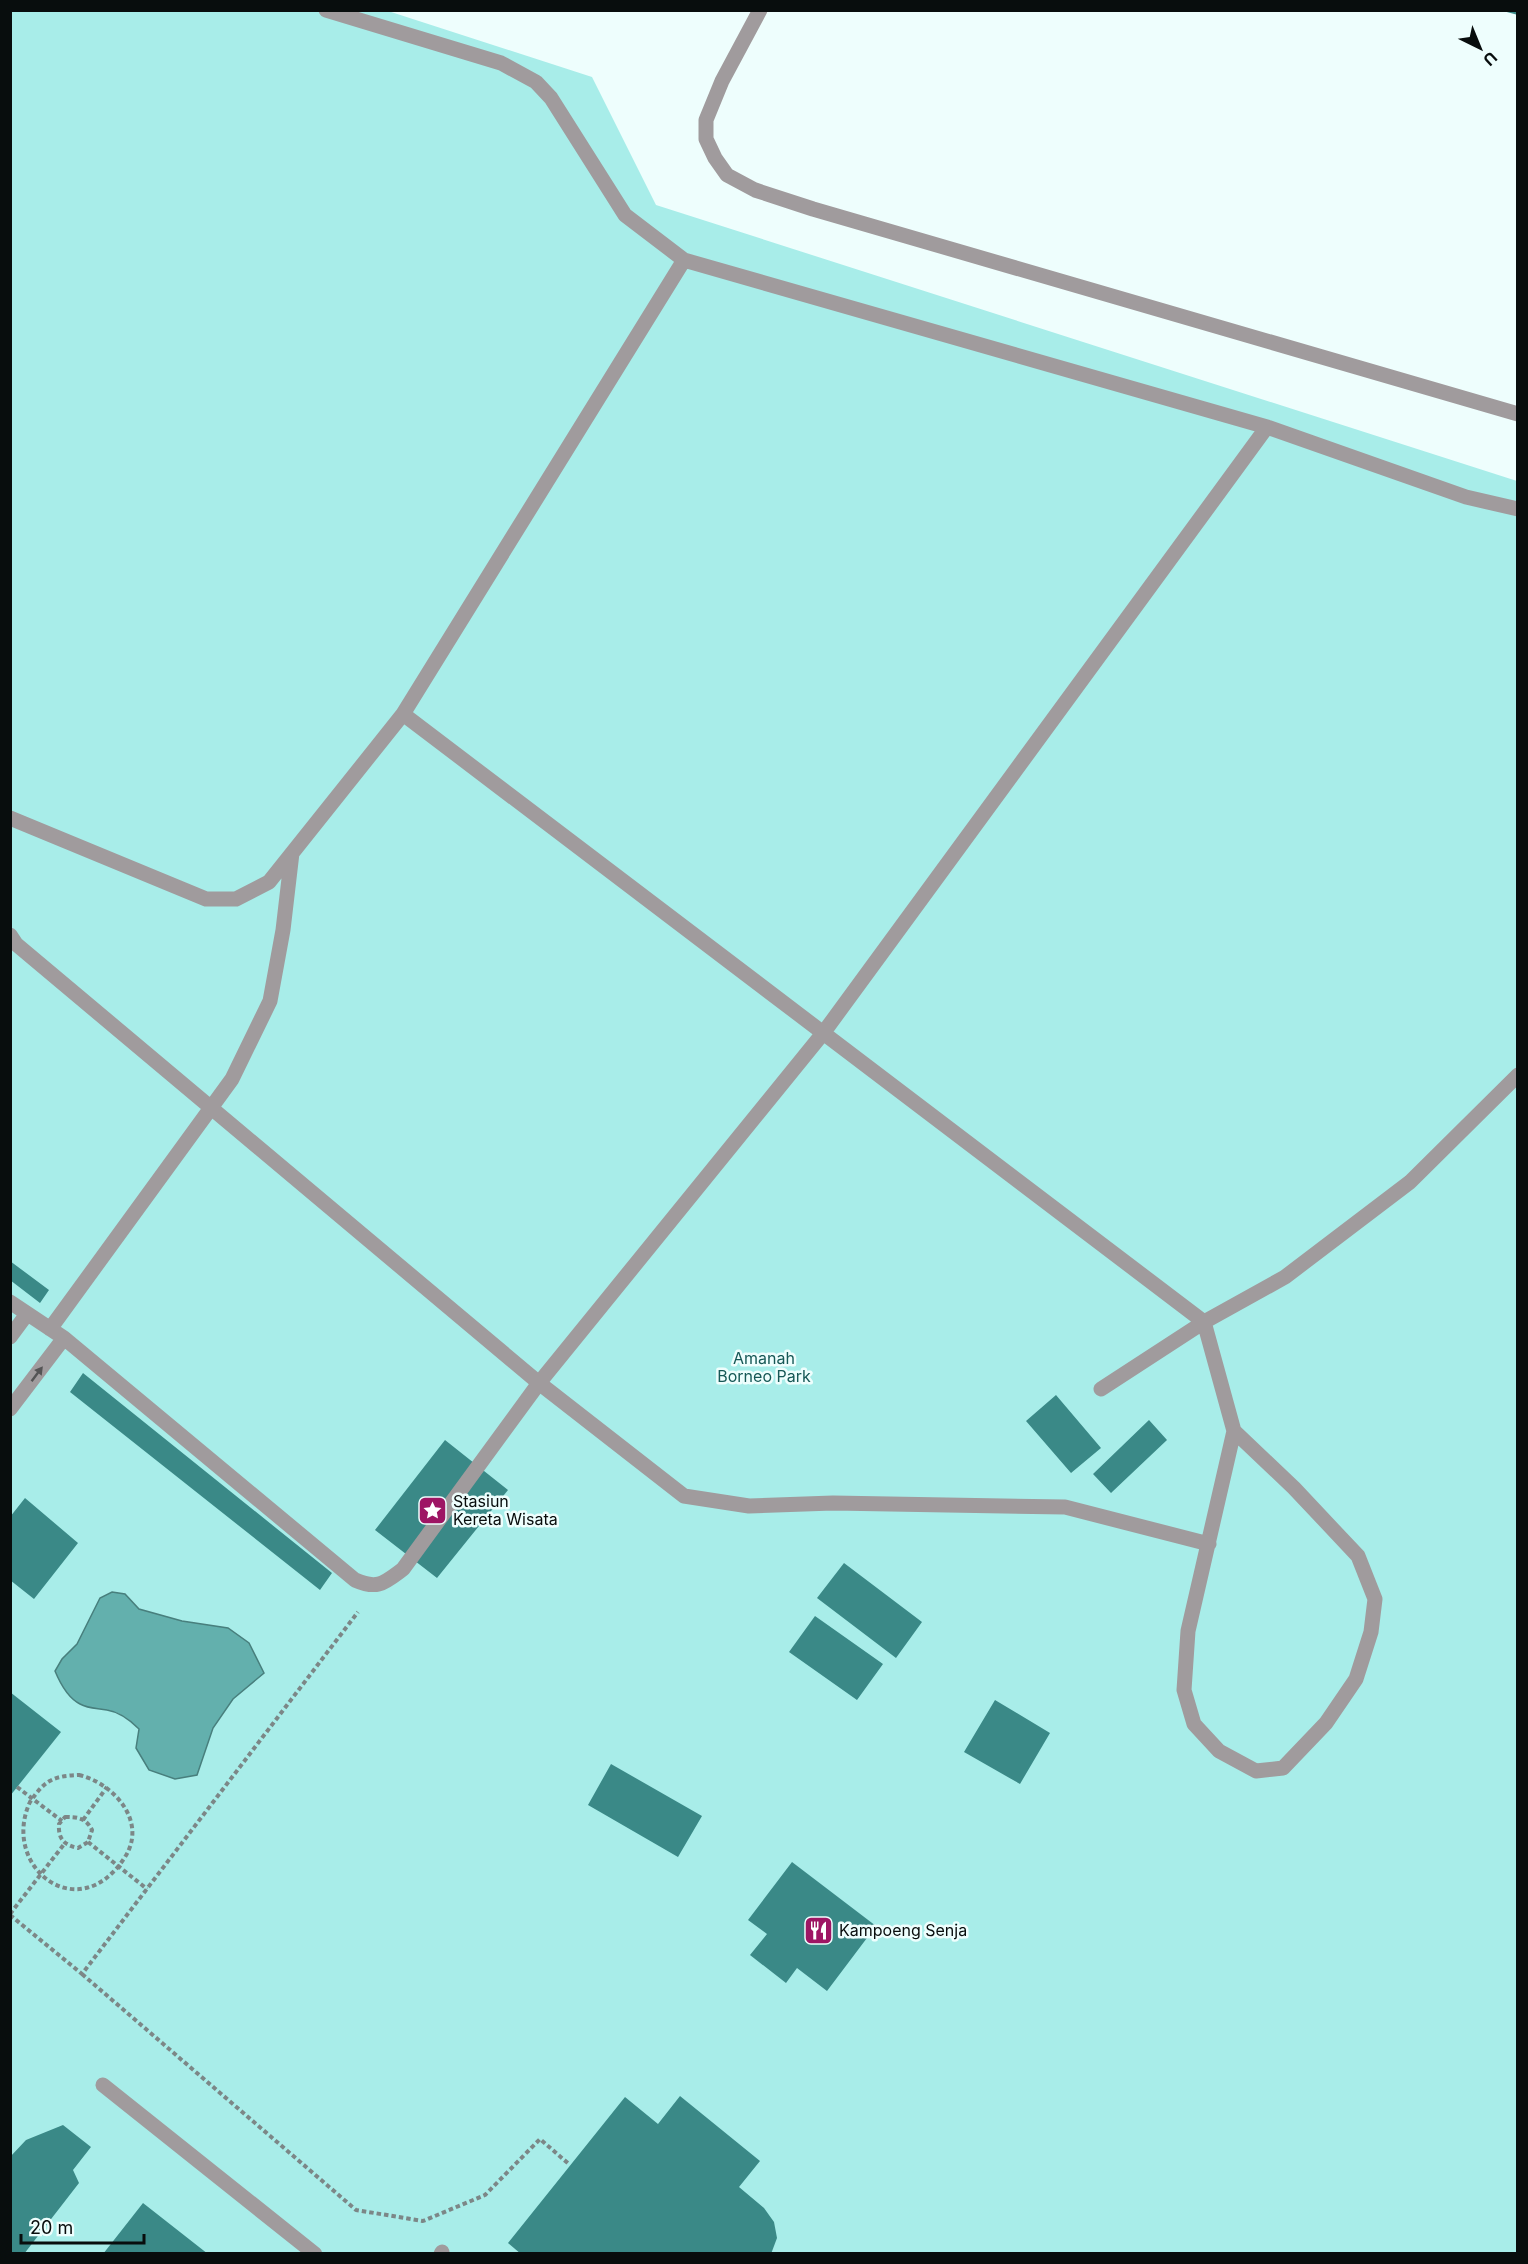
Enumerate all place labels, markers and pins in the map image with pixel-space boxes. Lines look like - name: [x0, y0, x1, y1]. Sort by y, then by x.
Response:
- place label: Stasiun Kereta Wisata: [453, 1491, 558, 1529]
- place icon: Stasiun Kereta Wisata: [416, 1494, 448, 1526]
- restaurant icon: Kampoeng Senja: [802, 1914, 834, 1946]
- place label: Kampoeng Senja: [839, 1920, 967, 1940]

